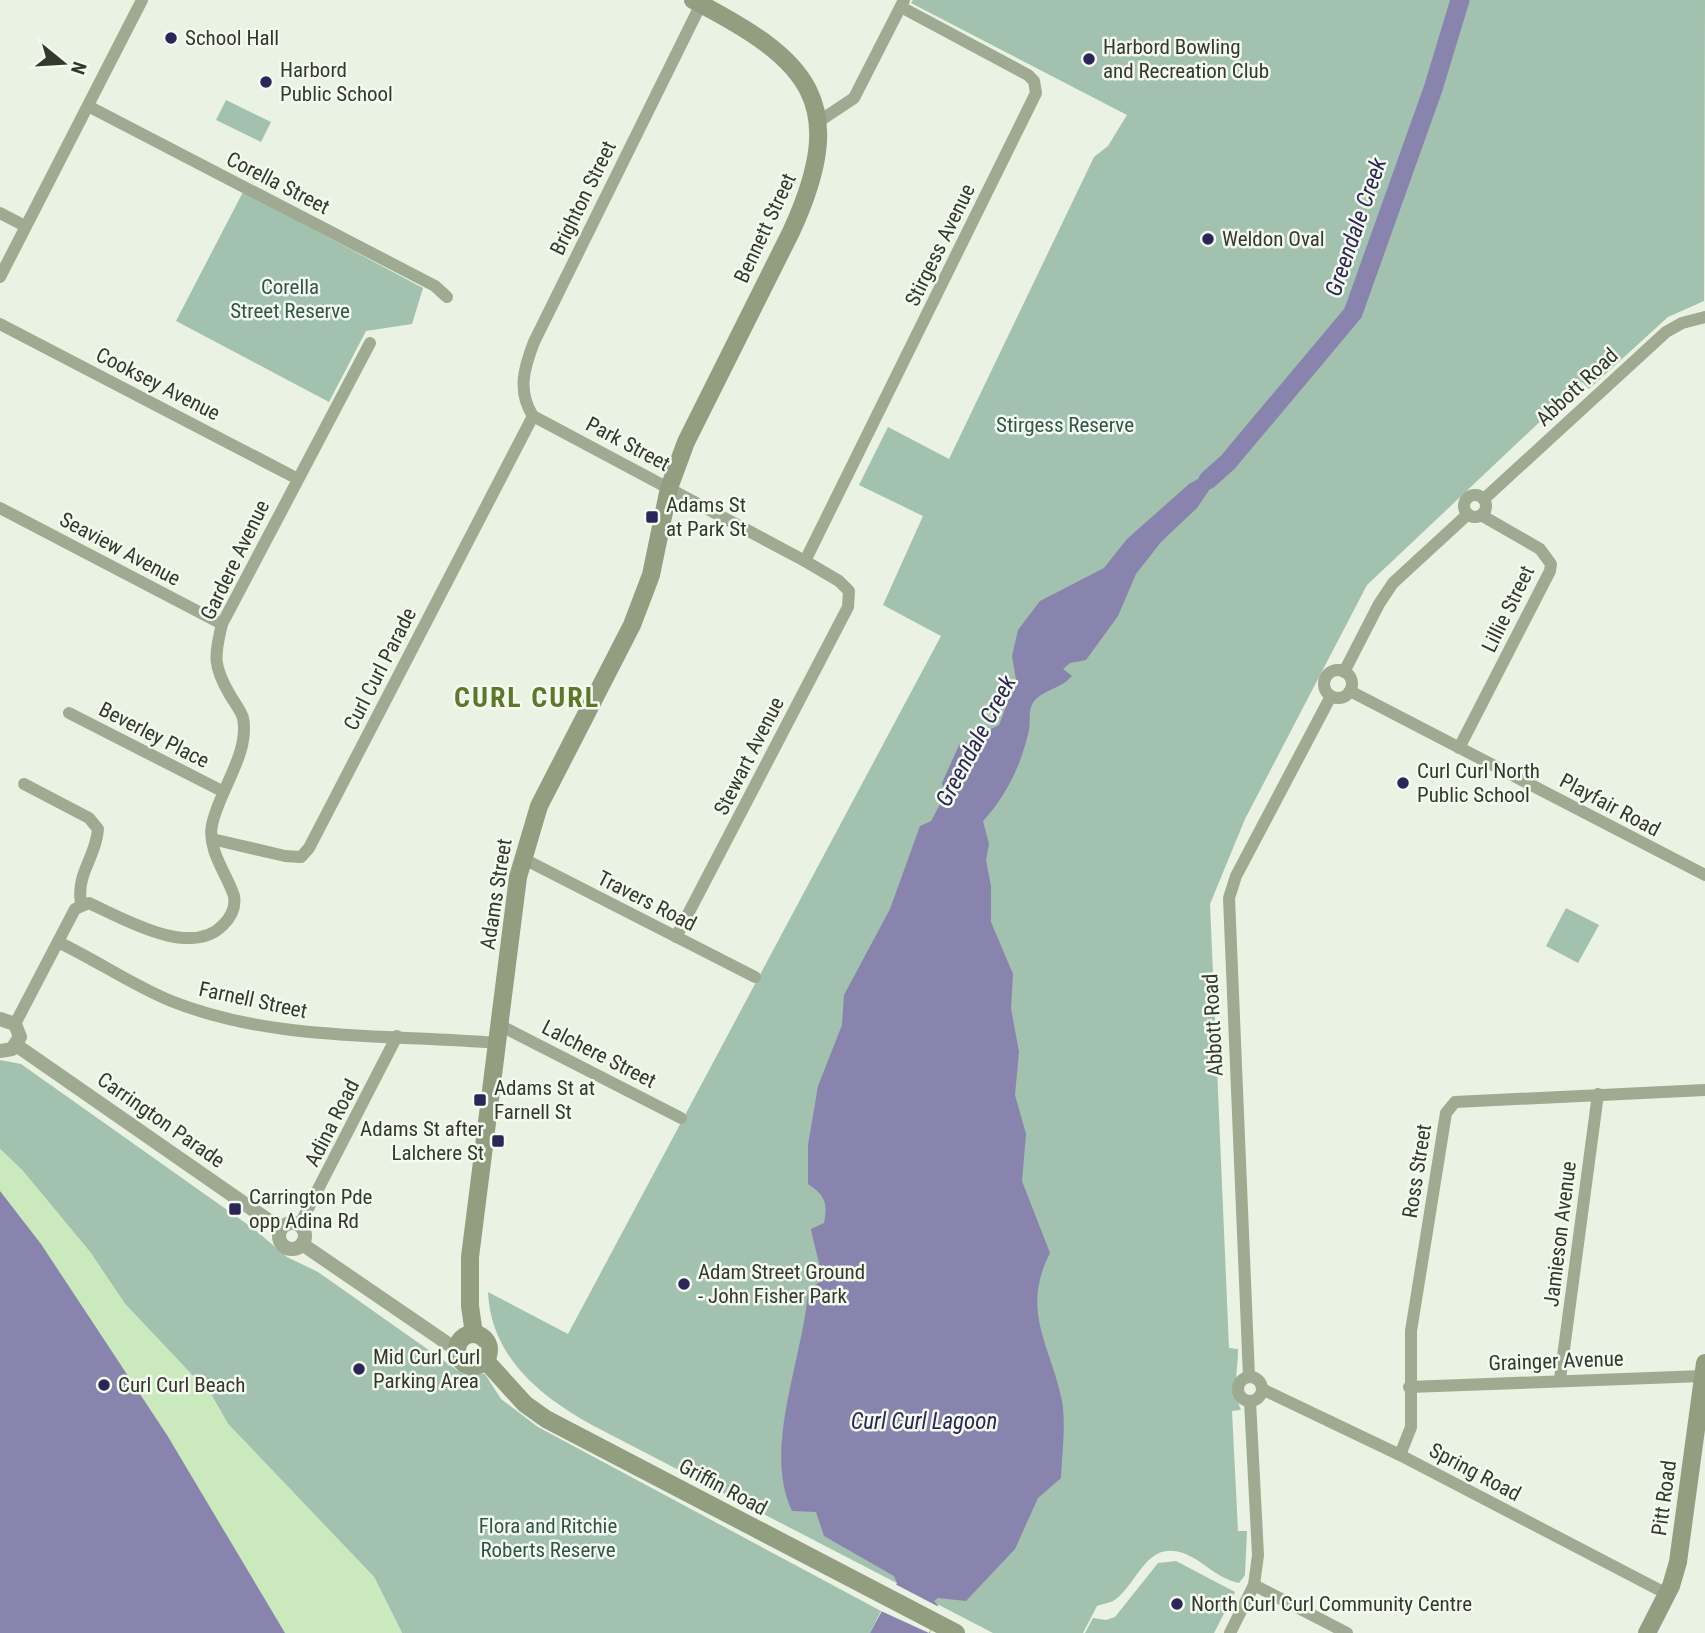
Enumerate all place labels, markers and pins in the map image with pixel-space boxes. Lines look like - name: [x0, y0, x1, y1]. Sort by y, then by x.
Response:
- place label: School Hall: [185, 26, 279, 50]
- marker: School Hall: [163, 30, 179, 46]
- place label: Harbord Bowling and Recreation Club: [1103, 35, 1269, 83]
- marker: Harbord Bowling and Recreation Club: [1081, 51, 1097, 67]
- place label: Harbord Public School: [280, 58, 393, 106]
- marker: Harbord Public School: [258, 74, 274, 90]
- place label: Weldon Oval: [1222, 227, 1325, 251]
- marker: Weldon Oval: [1200, 231, 1216, 247]
- place label: Adams St at Park St: [666, 493, 746, 541]
- marker: Adams St at Park St: [644, 509, 660, 525]
- place label: Curl Curl North Public School: [1417, 759, 1540, 807]
- marker: Curl Curl North Public School: [1395, 775, 1411, 791]
- place label: Adams St at Farnell St: [494, 1076, 595, 1124]
- marker: Adams St at Farnell St: [472, 1092, 488, 1108]
- place label: Adams St after Lalchere St: [360, 1117, 484, 1165]
- marker: Adams St after Lalchere St: [490, 1133, 506, 1149]
- place label: Carrington Pde opp Adina Rd: [249, 1185, 373, 1233]
- marker: Carrington Pde opp Adina Rd: [227, 1201, 243, 1217]
- place label: Adam Street Ground - John Fisher Park: [698, 1260, 865, 1308]
- marker: Adam Street Ground - John Fisher Park: [676, 1276, 692, 1292]
- place label: Mid Curl Curl Parking Area: [373, 1345, 480, 1393]
- marker: Mid Curl Curl Parking Area: [351, 1361, 367, 1377]
- place label: Curl Curl Beach: [118, 1373, 245, 1397]
- marker: Curl Curl Beach: [96, 1377, 112, 1393]
- place label: North Curl Curl Community Centre: [1191, 1592, 1472, 1616]
- marker: North Curl Curl Community Centre: [1169, 1596, 1185, 1612]

